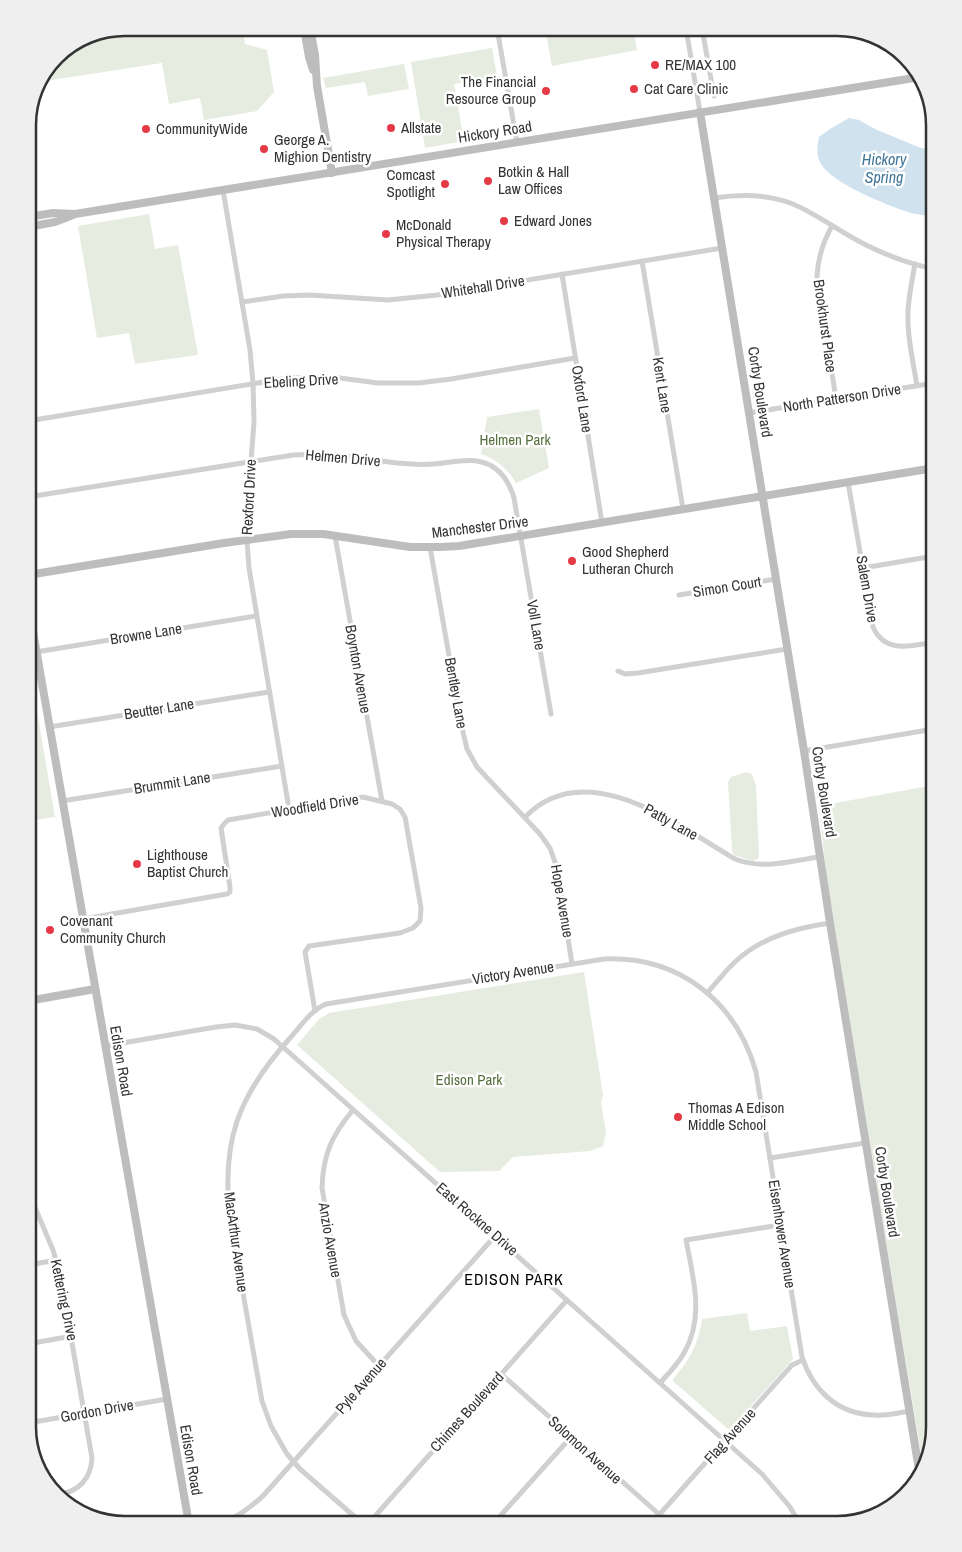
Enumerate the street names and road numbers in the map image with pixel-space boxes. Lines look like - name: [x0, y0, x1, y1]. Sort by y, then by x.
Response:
- street label: Hickory Road: [456, 115, 533, 148]
- street label: Whitehall Drive: [440, 270, 526, 303]
- street label: Brookhurst Place: [809, 278, 842, 374]
- street label: Corby Boulevard: [743, 345, 778, 439]
- street label: Kent Lane: [648, 356, 677, 414]
- street label: Oxford Lane: [567, 364, 598, 434]
- street label: Ebeling Drive: [263, 368, 339, 393]
- street label: North Patterson Drive: [782, 378, 902, 417]
- street label: Helmen Drive: [305, 444, 382, 471]
- street label: Rexford Drive: [236, 458, 261, 535]
- street label: Manchester Drive: [430, 510, 530, 543]
- street label: Salem Drive: [851, 554, 884, 624]
- street label: Simon Court: [691, 571, 763, 602]
- street label: Voll Lane: [522, 598, 551, 652]
- street label: Browne Lane: [108, 617, 184, 650]
- street label: Boynton Avenue: [340, 623, 377, 715]
- street label: Bentley Lane: [440, 656, 473, 730]
- street label: Beutter Lane: [122, 693, 196, 724]
- street label: Corby Boulevard: [807, 745, 842, 839]
- street label: Brummit Lane: [132, 766, 212, 799]
- street label: Woodfield Drive: [270, 788, 360, 823]
- street label: Patty Lane: [640, 798, 702, 845]
- street label: Hope Avenue: [546, 863, 579, 939]
- street label: Victory Avenue: [471, 956, 555, 989]
- street label: Edison Road: [105, 1024, 138, 1098]
- street label: Corby Boulevard: [870, 1145, 905, 1239]
- street label: East Rockne Drive: [432, 1177, 523, 1260]
- street label: Eisenhower Avenue: [764, 1178, 801, 1290]
- street label: MacArthur Avenue: [219, 1190, 254, 1294]
- street label: Anzio Avenue: [313, 1200, 347, 1279]
- street label: Kettering Drive: [46, 1257, 83, 1343]
- street label: Pyle Avenue: [330, 1353, 391, 1418]
- street label: Chimes Boulevard: [425, 1367, 508, 1456]
- street label: Gordon Drive: [59, 1394, 135, 1427]
- street label: Flag Avenue: [699, 1403, 760, 1468]
- street label: Solomon Avenue: [544, 1411, 627, 1489]
- street label: Edison Road: [175, 1423, 208, 1497]

